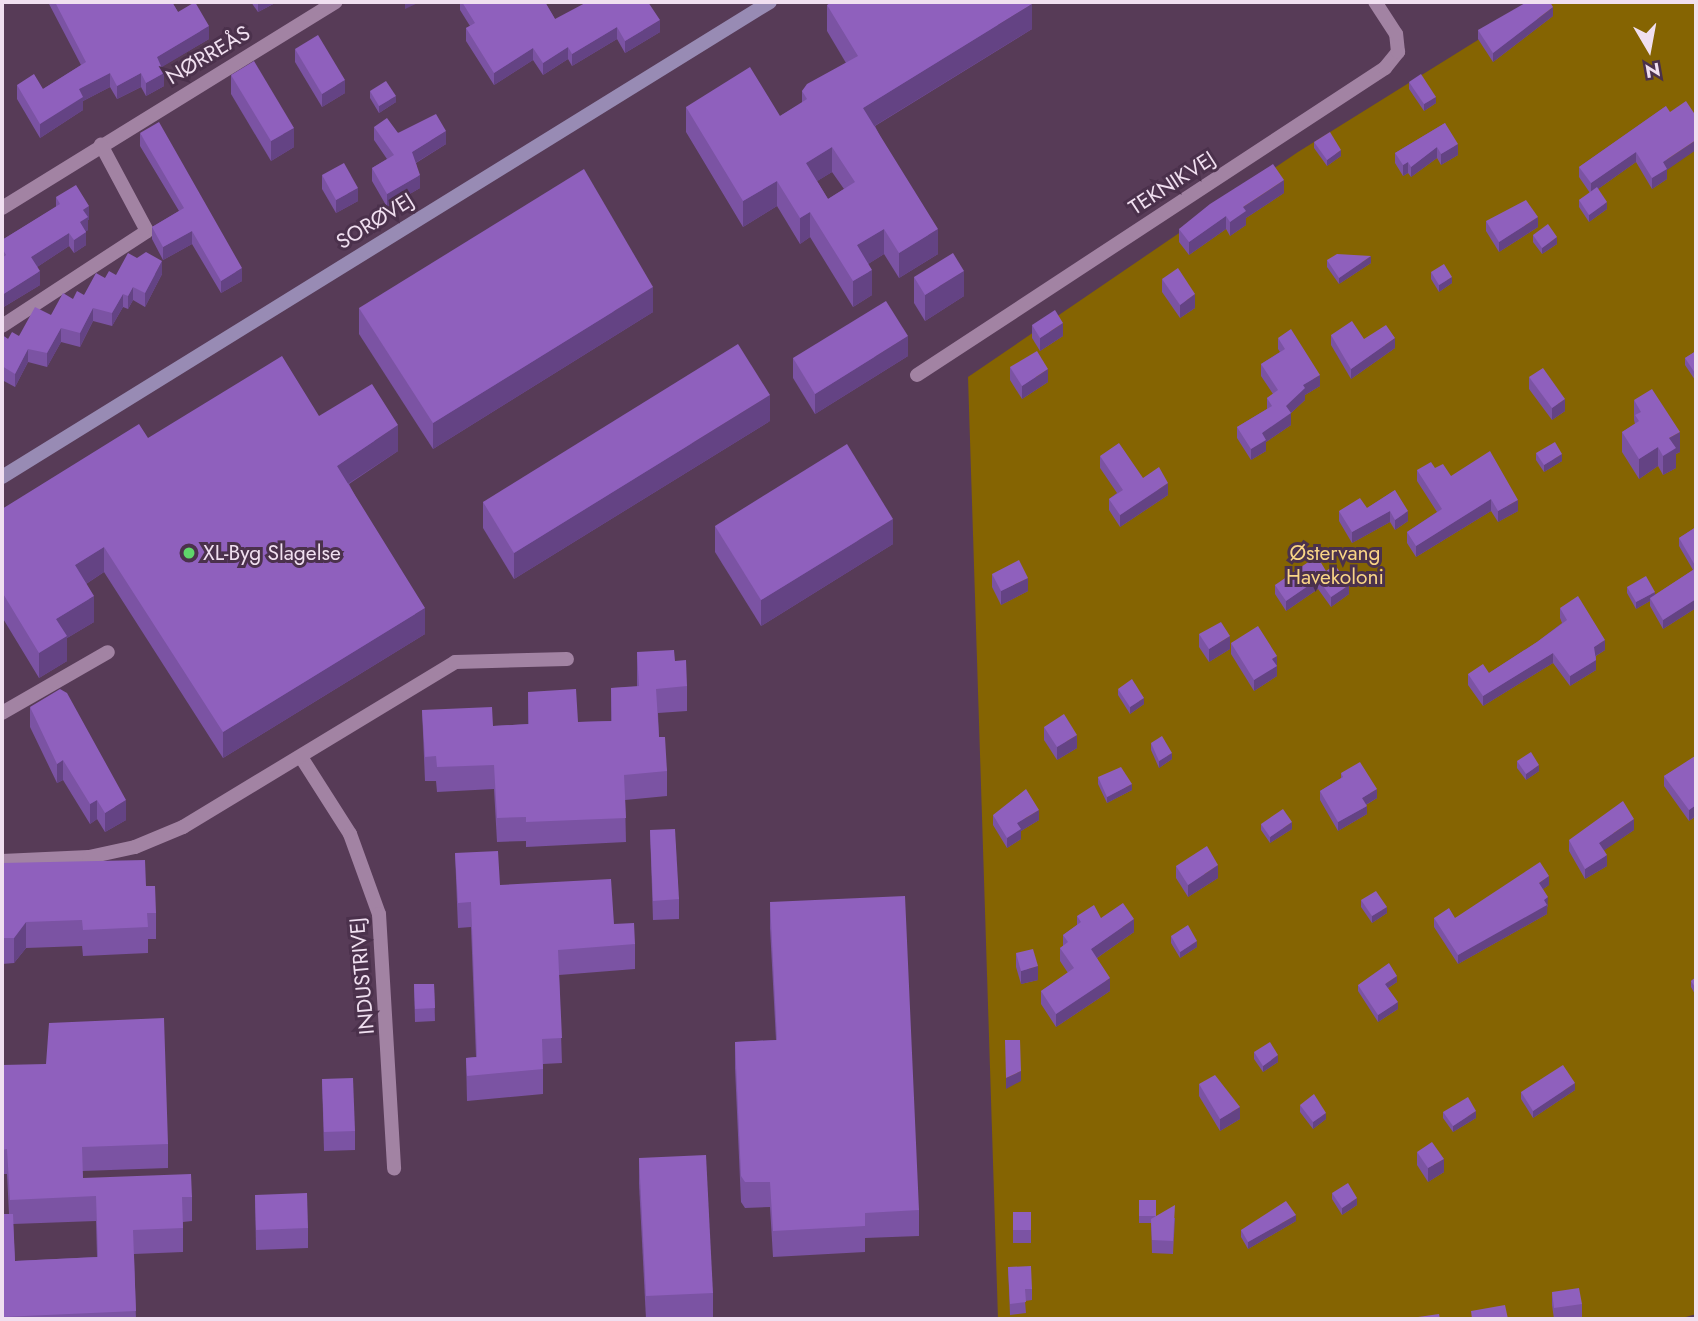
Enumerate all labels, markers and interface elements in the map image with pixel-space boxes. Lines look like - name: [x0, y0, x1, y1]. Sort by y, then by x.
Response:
- north arrow: [1614, 14, 1684, 84]
- street label: NØRREÅS: [162, 20, 254, 90]
- text: N: [1643, 56, 1663, 85]
- street label: TEKNIKVEJ: [1124, 146, 1220, 220]
- street label: SORØVEJ: [332, 187, 418, 255]
- place label: XL-Byg Slagelse: [203, 540, 341, 566]
- park label: Østervang Havekoloni: [1286, 540, 1384, 590]
- marker: XL-Byg Slagelse: [181, 545, 197, 561]
- street label: INDUSTRIVEJ: [344, 916, 380, 1036]

